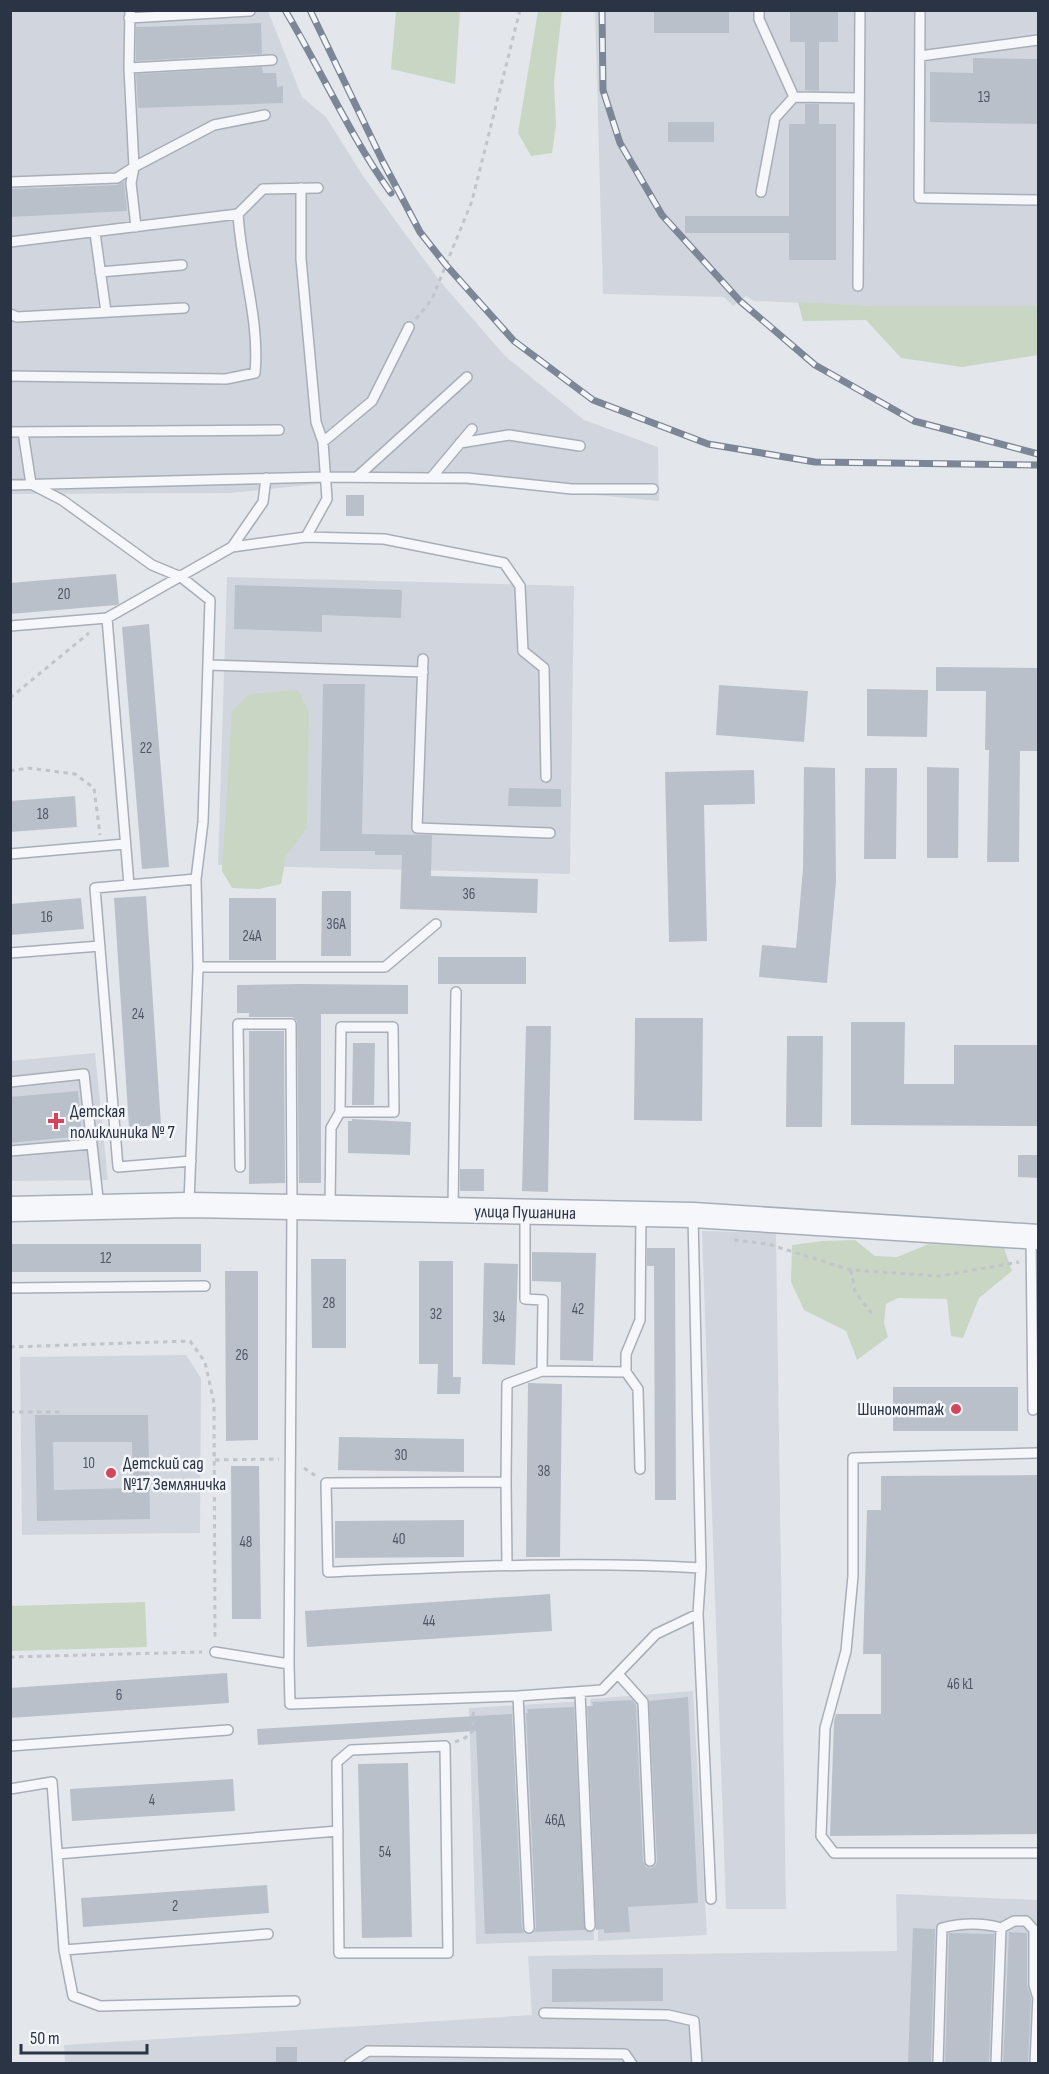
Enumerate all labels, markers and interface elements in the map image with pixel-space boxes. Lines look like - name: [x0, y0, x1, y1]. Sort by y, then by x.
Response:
- house number: 1Э: [978, 88, 990, 107]
- house number: 20: [58, 585, 70, 604]
- house number: 22: [140, 739, 152, 758]
- house number: 18: [37, 805, 49, 824]
- house number: 36: [463, 885, 475, 904]
- house number: 16: [41, 908, 53, 927]
- house number: 36А: [326, 915, 346, 934]
- house number: 24А: [243, 927, 262, 946]
- house number: 24: [132, 1005, 144, 1024]
- place label: Детская поликлиника № 7: [70, 1101, 176, 1143]
- marker: Детская поликлиника № 7: [47, 1112, 65, 1130]
- street label: улица Пушанина: [474, 1201, 576, 1224]
- house number: 12: [100, 1249, 112, 1268]
- house number: 28: [323, 1294, 335, 1313]
- house number: 42: [572, 1300, 584, 1319]
- house number: 32: [430, 1305, 442, 1324]
- house number: 34: [493, 1308, 505, 1327]
- house number: 26: [236, 1346, 248, 1365]
- place label: Шиномонтаж: [857, 1399, 944, 1420]
- marker: Шиномонтаж: [949, 1402, 963, 1416]
- house number: 30: [395, 1446, 407, 1465]
- place label: Детский сад №17 Земляничка: [123, 1453, 226, 1495]
- house number: 10: [83, 1454, 95, 1473]
- house number: 38: [538, 1462, 550, 1481]
- marker: Детский сад №17 Земляничка: [104, 1466, 118, 1480]
- house number: 40: [393, 1530, 405, 1549]
- house number: 48: [240, 1533, 252, 1552]
- house number: 44: [423, 1612, 435, 1631]
- house number: 46 к1: [947, 1675, 974, 1694]
- house number: 6: [116, 1686, 122, 1705]
- house number: 4: [149, 1791, 155, 1810]
- house number: 46Д: [545, 1811, 566, 1830]
- house number: 54: [379, 1843, 391, 1862]
- house number: 2: [172, 1897, 178, 1916]
- scale bar: [21, 2017, 147, 2055]
- text: 50 m: [30, 2028, 60, 2049]

